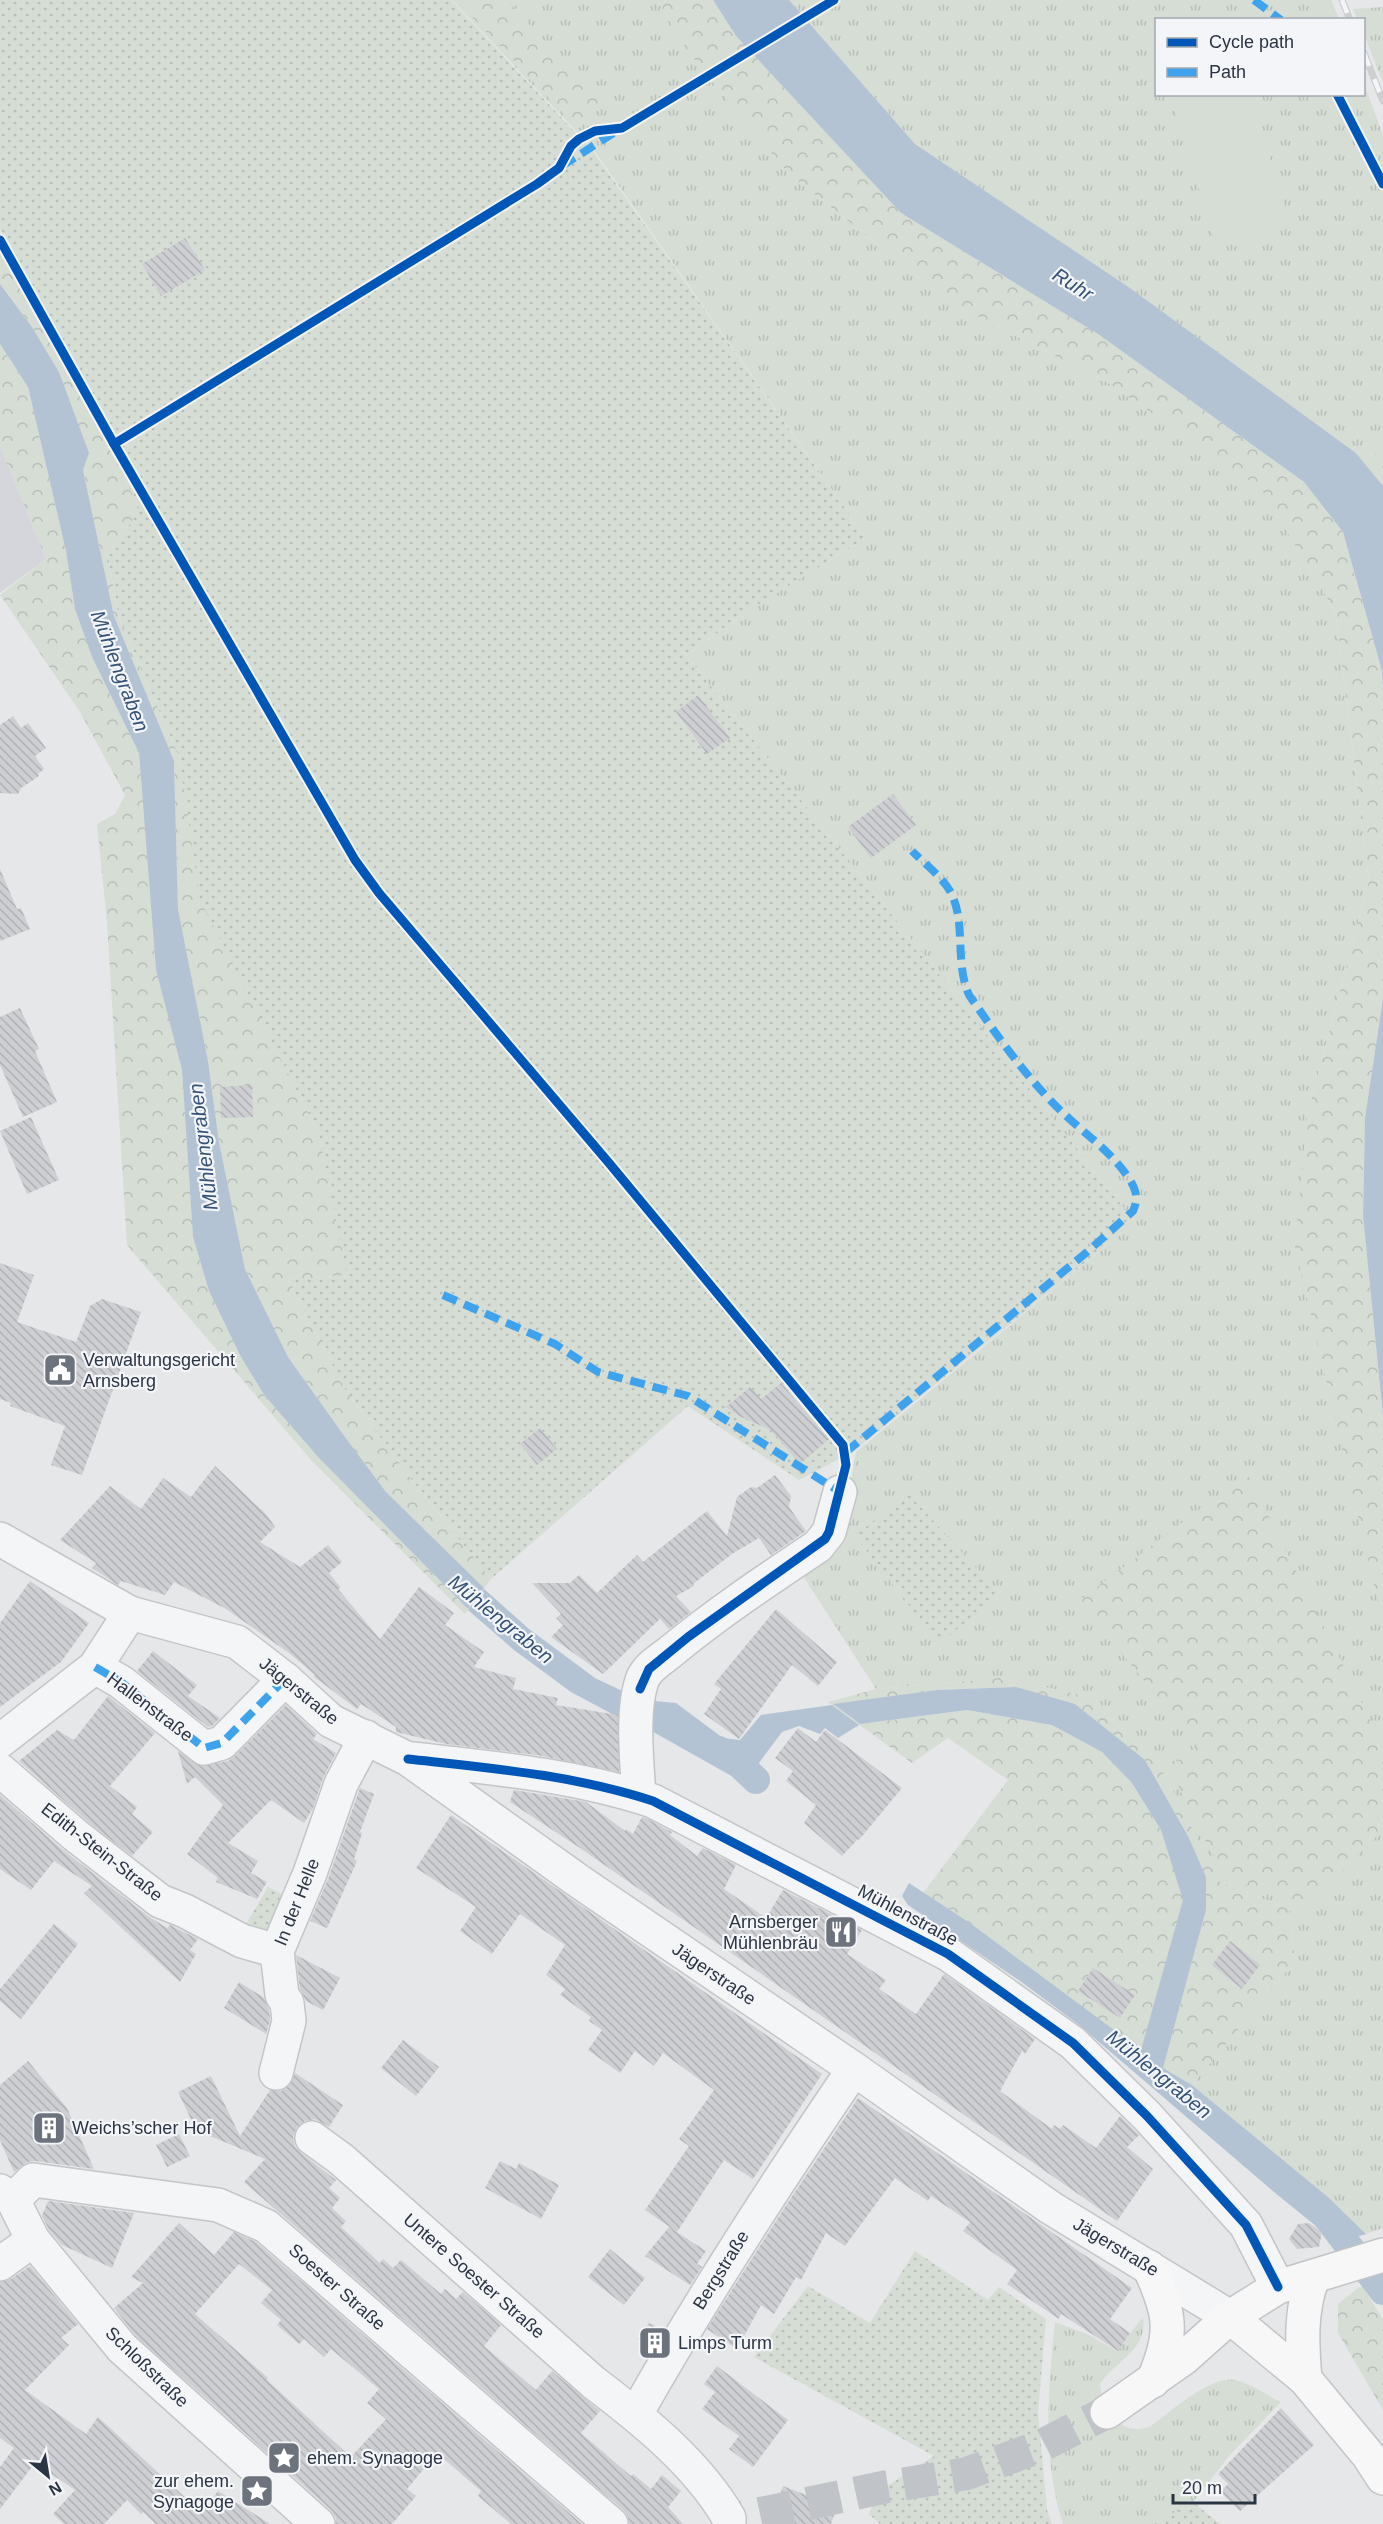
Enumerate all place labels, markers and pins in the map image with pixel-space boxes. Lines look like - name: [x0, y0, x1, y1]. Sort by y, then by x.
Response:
- place label: Verwaltungsgericht Arnsberg: [83, 1350, 235, 1391]
- public building icon: Verwaltungsgericht Arnsberg: [42, 1352, 78, 1388]
- place label: Arnsberger Mühlenbräu: [723, 1912, 818, 1953]
- restaurant icon: Arnsberger Mühlenbräu: [823, 1914, 859, 1950]
- building icon: Weichs’scher Hof: [31, 2110, 67, 2146]
- place label: Weichs’scher Hof: [72, 2118, 212, 2138]
- building icon: Limps Turm: [637, 2325, 673, 2361]
- place label: Limps Turm: [678, 2333, 772, 2353]
- place icon: ehem. Synagoge: [266, 2440, 302, 2476]
- place label: ehem. Synagoge: [307, 2448, 443, 2468]
- place label: zur ehem. Synagoge: [153, 2471, 234, 2512]
- place icon: zur ehem. Synagoge: [239, 2473, 275, 2509]

